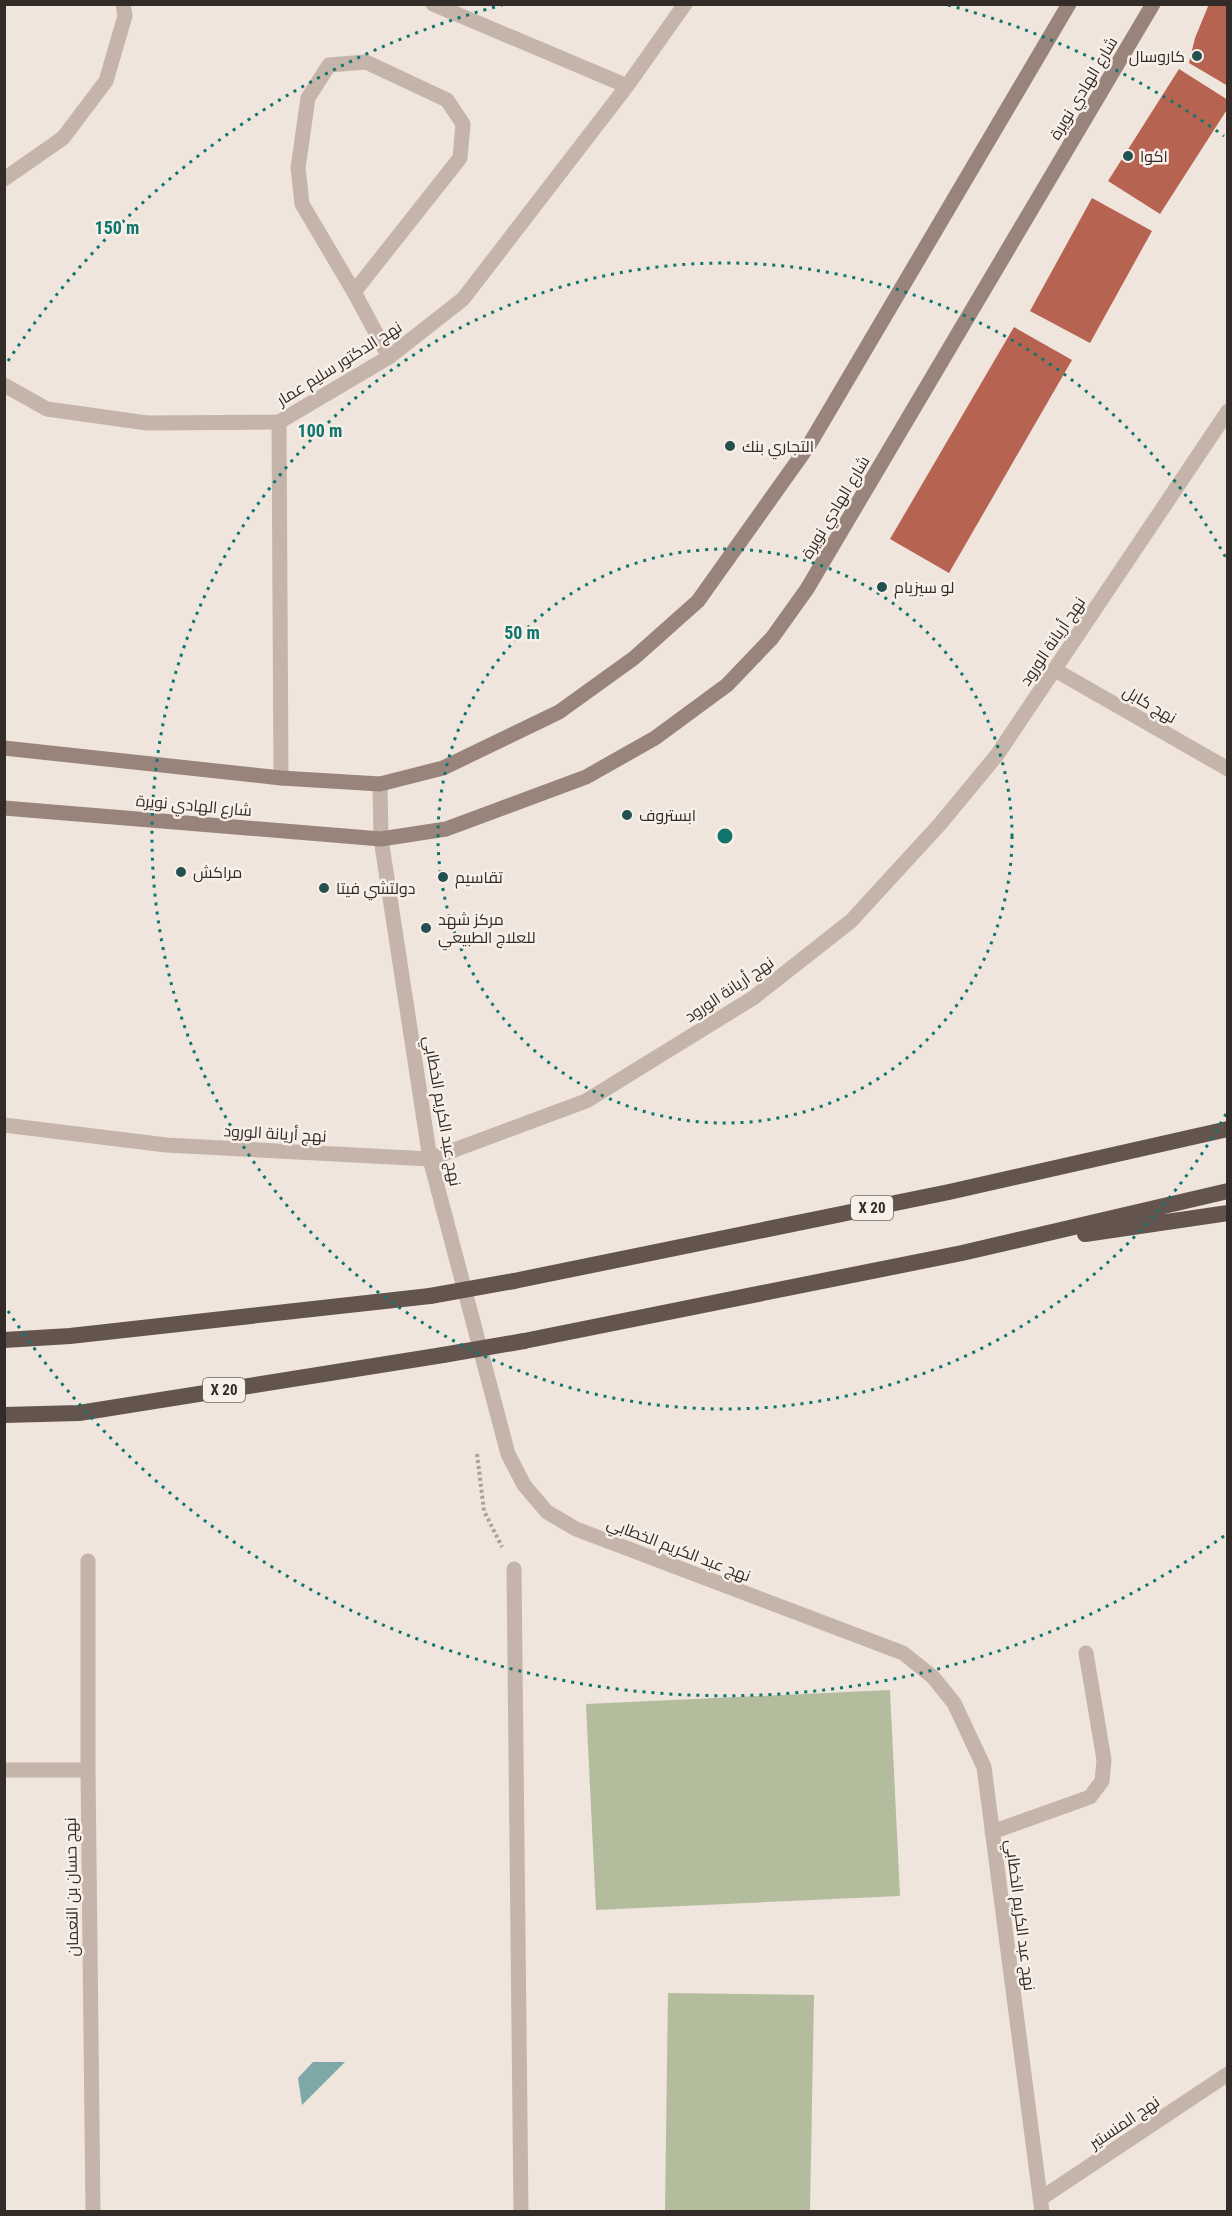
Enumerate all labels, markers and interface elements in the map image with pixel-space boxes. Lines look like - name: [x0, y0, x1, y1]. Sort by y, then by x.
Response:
- street label: شارع الهادي نويرة: [1045, 34, 1125, 145]
- place label: كاروسال: [1129, 47, 1185, 67]
- marker: كاروسال: [1190, 49, 1204, 63]
- place label: اكوا: [1140, 147, 1168, 166]
- marker: اكوا: [1121, 149, 1135, 163]
- text: 150 m: [95, 217, 139, 238]
- street label: نهج الدكتور سليم عمار: [272, 317, 406, 412]
- text: 100 m: [298, 420, 342, 441]
- place label: التجاري بنك: [742, 437, 814, 460]
- marker: التجاري بنك: [723, 439, 737, 453]
- street label: شارع الهادي نويرة: [797, 453, 877, 564]
- place label: لو سيزيام: [894, 578, 954, 599]
- marker: لو سيزيام: [875, 580, 889, 594]
- street label: نهج أريانة الورود: [1016, 593, 1091, 690]
- text: 50 m: [504, 622, 540, 643]
- street label: نهج كابل: [1119, 682, 1180, 729]
- street label: شارع الهادي نويرة: [135, 791, 253, 824]
- place label: ابستروف: [639, 806, 696, 825]
- marker: ابستروف: [620, 808, 634, 822]
- centre of rings: [715, 826, 735, 846]
- place label: مراكش: [193, 863, 242, 883]
- marker: مراكش: [174, 865, 188, 879]
- place label: تقاسيم: [455, 868, 503, 889]
- marker: تقاسيم: [436, 870, 450, 884]
- place label: دولتشي فيتا: [336, 879, 415, 901]
- marker: دولتشي فيتا: [317, 881, 331, 895]
- place label: مركز شهد للعلاج الطبيعي: [438, 910, 536, 951]
- marker: مركز شهد للعلاج الطبيعي: [419, 921, 433, 935]
- street label: نهج أريانة الورود: [681, 953, 778, 1028]
- street label: نهج عبد الكريم الخطابي: [416, 1034, 465, 1188]
- street label: نهج أريانة الورود: [223, 1121, 327, 1148]
- road number: X 20: [851, 1196, 893, 1220]
- road number: X 20: [203, 1378, 245, 1402]
- street label: نهج عبد الكريم الخطابي: [603, 1513, 753, 1589]
- street label: نهج حسان بن النعمان: [61, 1817, 84, 1957]
- street label: نهج عبد الكريم الخطابي: [998, 1838, 1039, 1992]
- street label: نهج المنستير: [1085, 2092, 1164, 2155]

